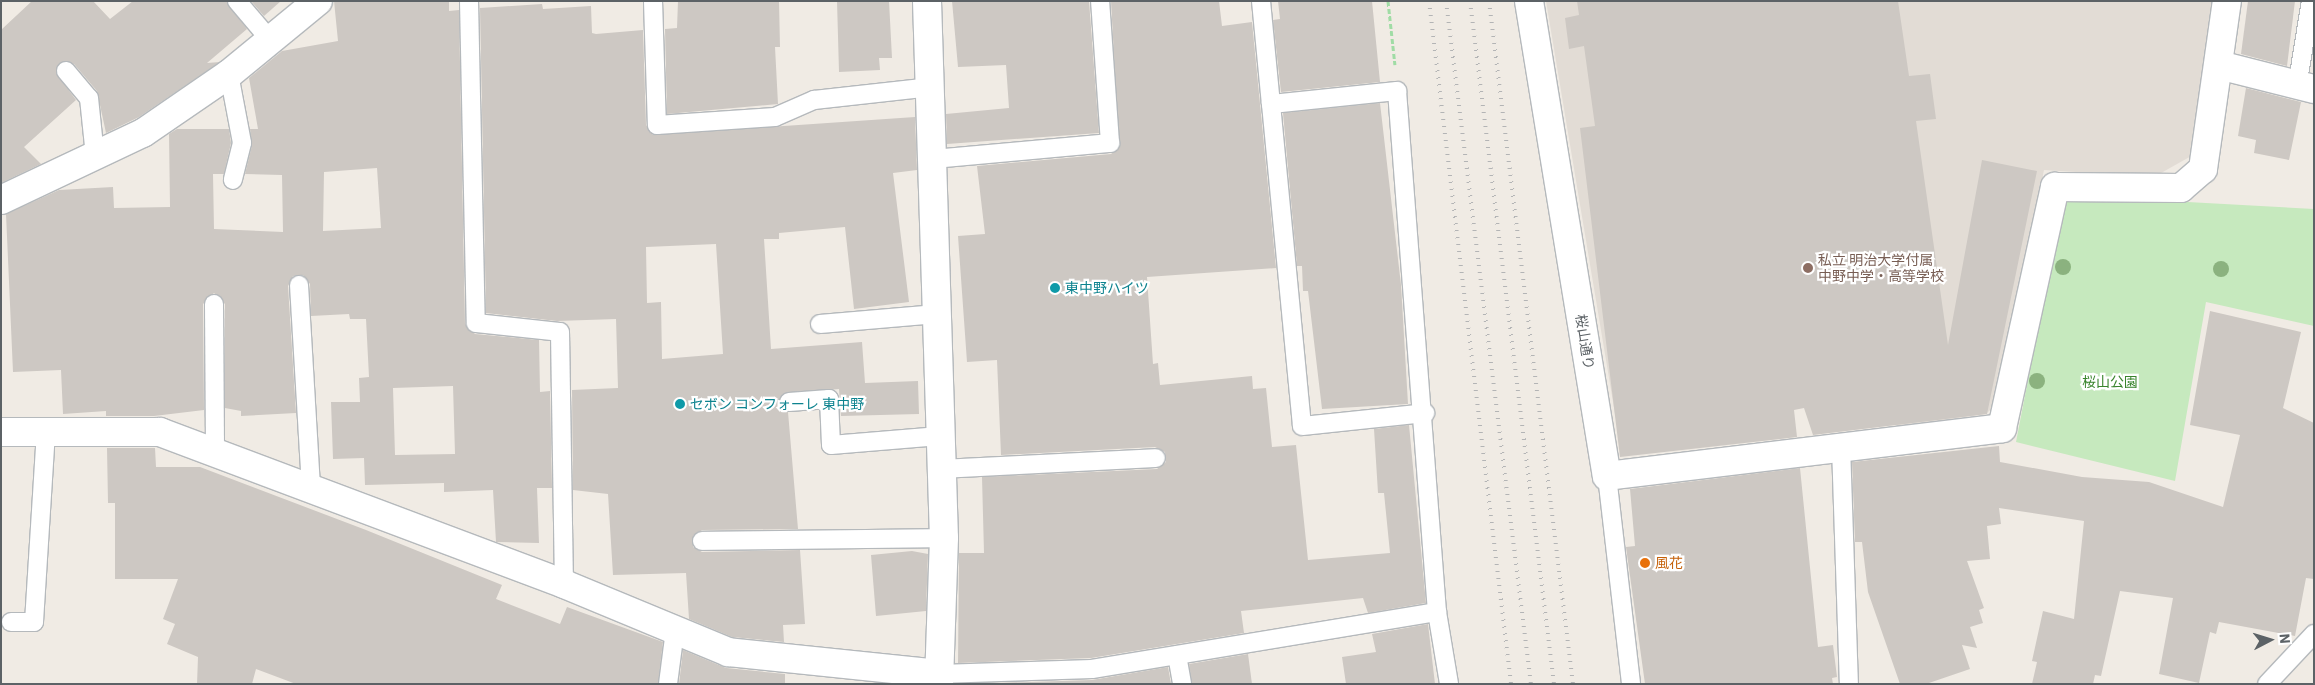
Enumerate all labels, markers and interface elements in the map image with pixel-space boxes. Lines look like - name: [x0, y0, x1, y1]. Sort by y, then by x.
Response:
- place label: 私立 明治大学付属 中野中学・高等学校: [1818, 252, 1944, 284]
- marker: 私立 明治大学付属 中野中学・高等学校: [1802, 262, 1814, 274]
- place label: 東中野ハイツ: [1065, 280, 1149, 296]
- marker: 東中野ハイツ: [1049, 282, 1061, 294]
- street label: 桜山通り: [1572, 313, 1598, 371]
- park label: 桜山公園: [2082, 374, 2138, 390]
- place label: セボン コンフォーレ 東中野: [690, 396, 865, 412]
- marker: セボン コンフォーレ 東中野: [674, 398, 686, 410]
- place label: 風花: [1655, 555, 1683, 571]
- marker: 風花: [1639, 557, 1651, 569]
- north arrow: [2245, 615, 2295, 665]
- text: N: [2276, 633, 2294, 645]

